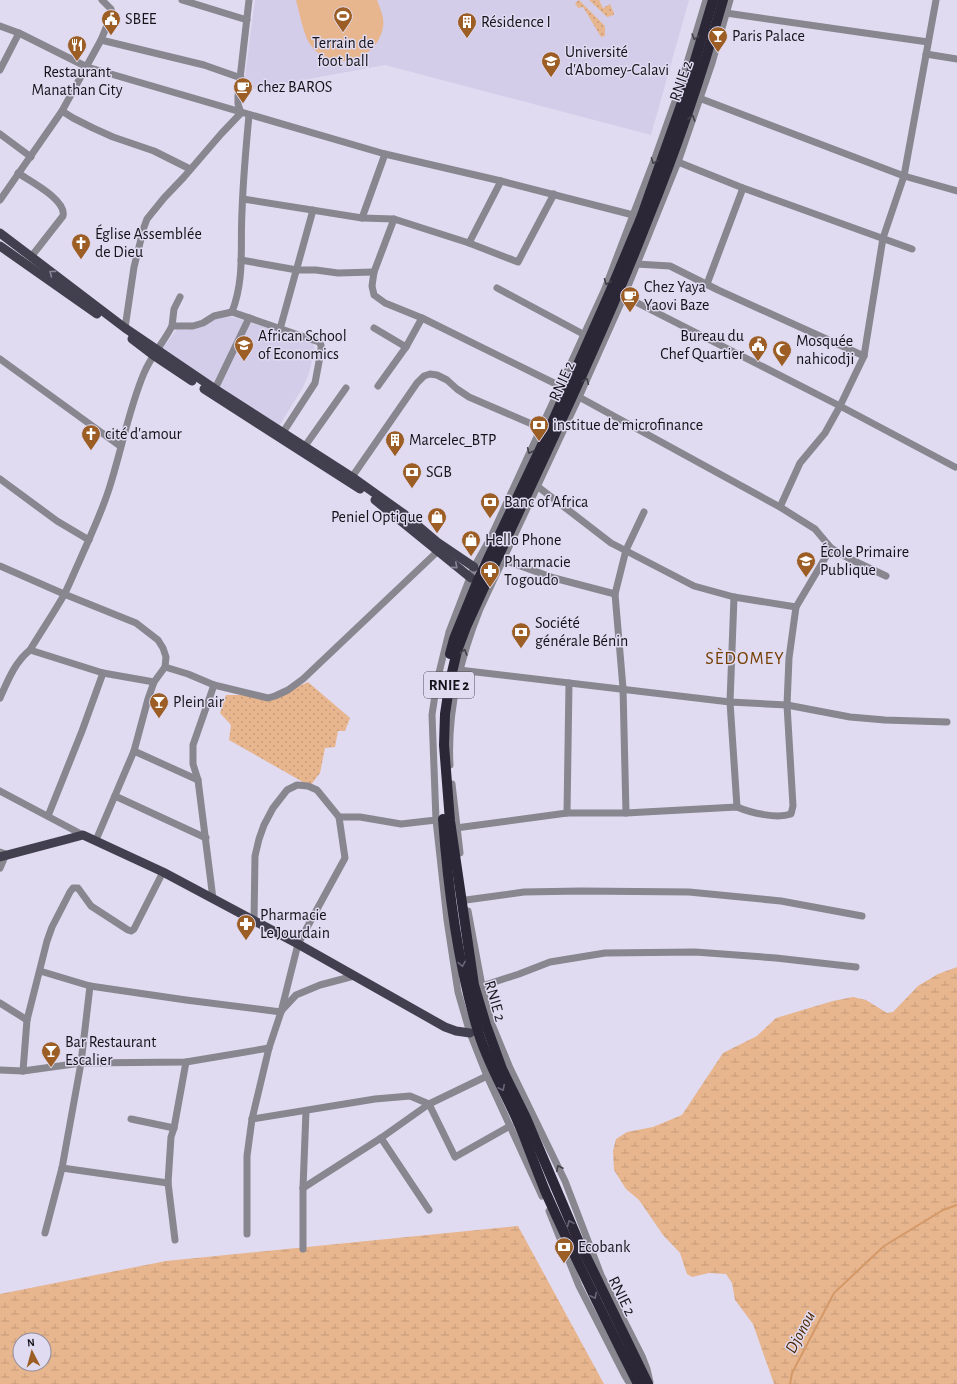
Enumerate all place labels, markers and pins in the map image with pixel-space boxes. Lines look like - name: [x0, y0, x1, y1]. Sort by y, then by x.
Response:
- sports icon: Terrain de foot ball: [332, 5, 354, 33]
- public building icon: SBEE: [100, 8, 122, 36]
- place label: SBEE: [125, 11, 157, 27]
- building icon: Résidence I: [456, 11, 478, 39]
- place label: Résidence I: [481, 14, 551, 30]
- bar icon: Paris Palace: [707, 25, 729, 53]
- place label: Paris Palace: [732, 28, 805, 44]
- restaurant icon: Restaurant Manathan City: [66, 34, 88, 62]
- place label: Terrain de foot ball: [312, 35, 374, 69]
- place label: Université d'Abomey-Calavi: [565, 44, 669, 79]
- school or university icon: Université d'Abomey-Calavi: [540, 50, 562, 78]
- place label: Restaurant Manathan City: [31, 64, 123, 99]
- cafe icon: chez BAROS: [232, 76, 254, 104]
- place label: chez BAROS: [257, 79, 332, 95]
- place label: Église Assemblée de Dieu: [95, 224, 202, 260]
- church icon: Église Assemblée de Dieu: [70, 232, 92, 260]
- place label: Chez Yaya Yaovi Baze: [644, 279, 709, 313]
- cafe icon: Chez Yaya Yaovi Baze: [619, 285, 641, 313]
- place label: African School of Economics: [258, 328, 347, 362]
- place label: Bureau du Chef Quartier: [660, 328, 745, 363]
- place label: Mosquée nahicodji: [796, 333, 854, 368]
- school or university icon: African School of Economics: [233, 334, 255, 362]
- public building icon: Bureau du Chef Quartier: [747, 334, 769, 362]
- mosque icon: Mosquée nahicodji: [771, 339, 793, 367]
- bank icon: institue de microfinance: [528, 414, 550, 442]
- place label: institue de microfinance: [553, 417, 703, 433]
- church icon: cité d'amour: [80, 423, 102, 451]
- place label: cité d'amour: [105, 426, 183, 442]
- building icon: Marcelec_BTP: [384, 429, 406, 457]
- place label: Marcelec_BTP: [409, 432, 496, 448]
- bank icon: SGB: [401, 461, 423, 489]
- place label: SGB: [426, 464, 452, 480]
- bank icon: Banc of Africa: [479, 491, 501, 519]
- place label: Banc of Africa: [504, 494, 588, 510]
- shop icon: Peniel Optique: [426, 506, 448, 534]
- place label: Peniel Optique: [331, 509, 423, 525]
- shop icon: Hello Phone: [460, 529, 482, 557]
- place label: Hello Phone: [485, 532, 561, 548]
- place label: École Primaire Publique: [820, 542, 909, 578]
- school or university icon: École Primaire Publique: [795, 550, 817, 578]
- place label: Pharmacie Togoudo: [504, 554, 571, 588]
- pharmacy icon: Pharmacie Togoudo: [479, 560, 501, 588]
- place label: Société générale Bénin: [535, 615, 628, 649]
- bank icon: Société générale Bénin: [510, 621, 532, 649]
- bar icon: Plein air: [148, 691, 170, 719]
- place label: Plein air: [173, 694, 225, 710]
- place label: Pharmacie Le Jourdain: [260, 907, 330, 941]
- pharmacy icon: Pharmacie Le Jourdain: [235, 913, 257, 941]
- place label: Bar Restaurant Escalier: [65, 1034, 156, 1068]
- bar icon: Bar Restaurant Escalier: [40, 1040, 62, 1068]
- bank icon: Ecobank: [553, 1236, 575, 1264]
- place label: Ecobank: [578, 1239, 631, 1255]

